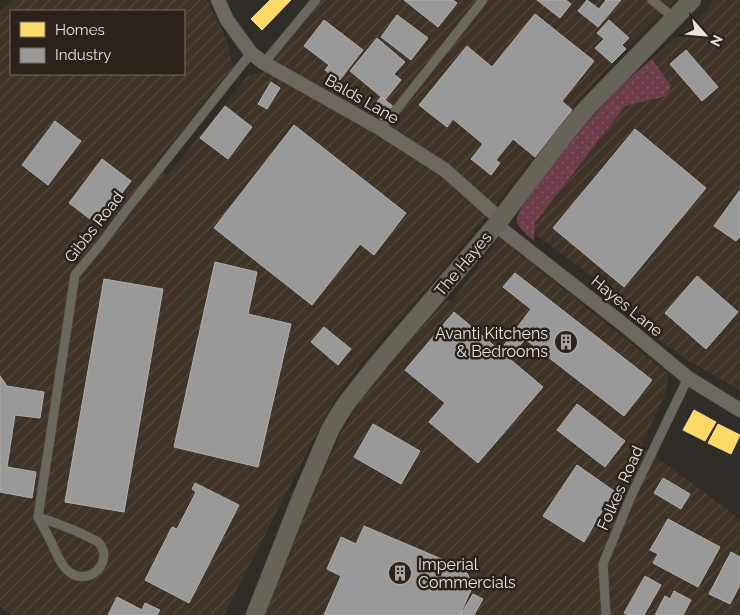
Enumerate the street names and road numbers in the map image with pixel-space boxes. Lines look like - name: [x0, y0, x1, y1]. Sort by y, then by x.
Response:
- street label: Balds Lane: [322, 70, 402, 128]
- street label: Gibbs Road: [60, 188, 128, 266]
- street label: The Hayes: [431, 228, 496, 300]
- street label: Hayes Lane: [587, 271, 667, 341]
- street label: Folkes Road: [593, 443, 647, 533]

